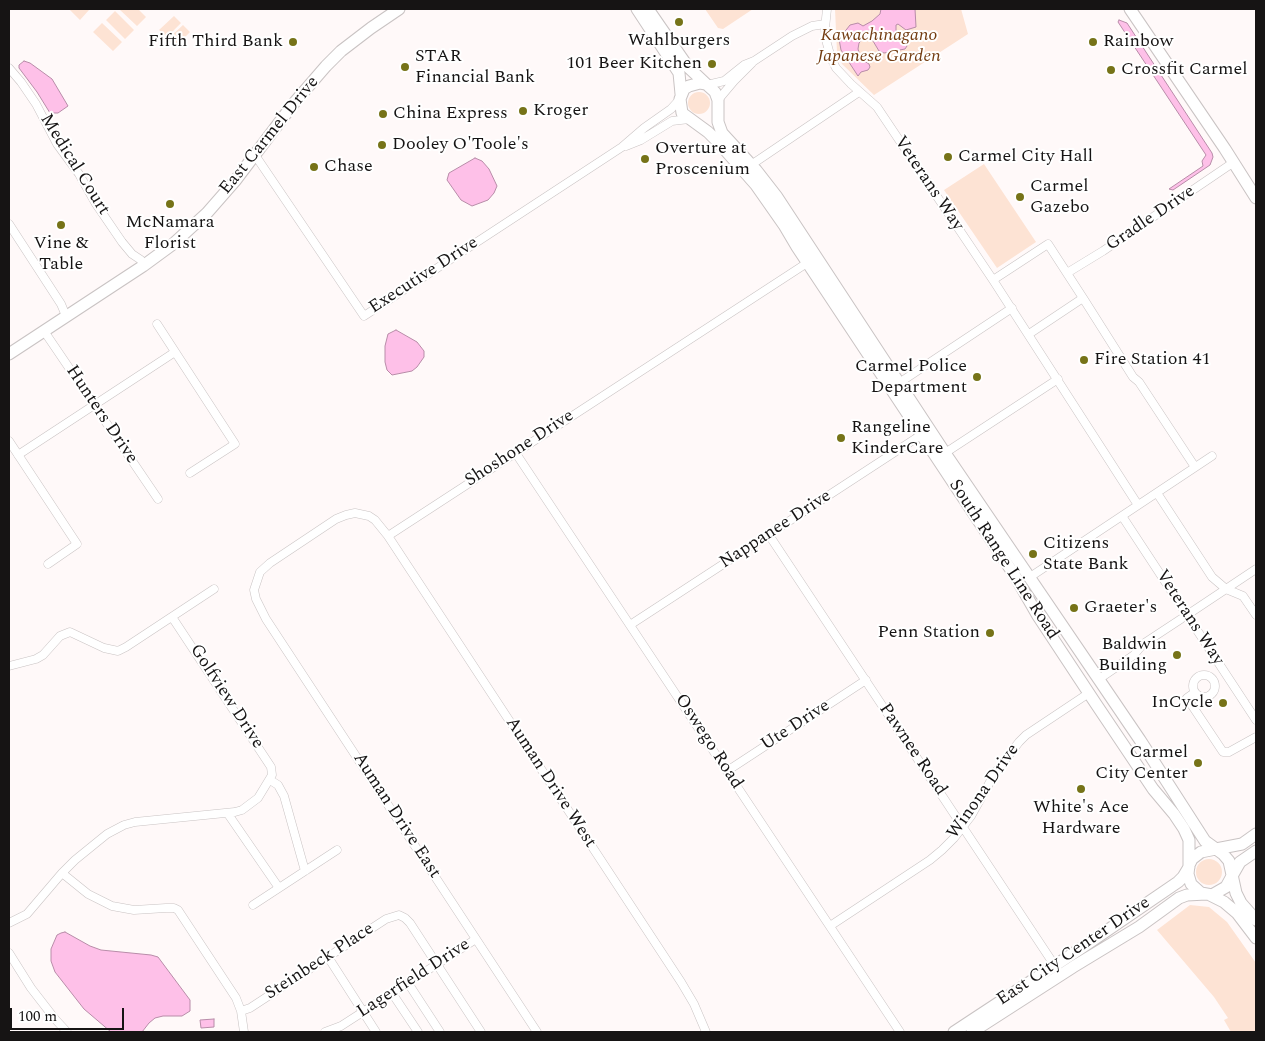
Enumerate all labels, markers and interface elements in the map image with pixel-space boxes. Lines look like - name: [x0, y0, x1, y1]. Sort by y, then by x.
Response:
- marker: Wahlburgers: [673, 16, 685, 28]
- park label: Kawachinagano Japanese Garden: [817, 25, 941, 68]
- place label: Wahlburgers: [628, 30, 730, 52]
- place label: Fifth Third Bank: [148, 31, 283, 53]
- place label: Rainbow: [1103, 31, 1173, 53]
- marker: Fifth Third Bank: [287, 36, 299, 48]
- marker: Rainbow: [1087, 36, 1099, 48]
- place label: STAR Financial Bank: [415, 46, 535, 88]
- place label: 101 Beer Kitchen: [566, 53, 702, 75]
- marker: 101 Beer Kitchen: [706, 58, 718, 70]
- place label: Crossfit Carmel: [1121, 59, 1247, 81]
- marker: STAR Financial Bank: [399, 61, 411, 73]
- marker: Crossfit Carmel: [1105, 64, 1117, 76]
- street label: East Carmel Drive: [216, 72, 324, 200]
- place label: Kroger: [533, 100, 588, 122]
- place label: China Express: [393, 103, 508, 125]
- marker: Kroger: [517, 105, 529, 117]
- marker: China Express: [377, 108, 389, 120]
- street label: Medical Court: [34, 110, 114, 220]
- street label: Veterans Way: [888, 132, 968, 236]
- place label: Dooley O'Toole's: [392, 134, 529, 156]
- place label: Overture at Proscenium: [655, 138, 750, 180]
- marker: Dooley O'Toole's: [376, 139, 388, 151]
- place label: Carmel City Hall: [958, 146, 1093, 168]
- marker: Carmel City Hall: [942, 151, 954, 163]
- marker: Overture at Proscenium: [639, 153, 651, 165]
- place label: Chase: [324, 156, 373, 178]
- marker: Chase: [308, 161, 320, 173]
- place label: Carmel Gazebo: [1030, 176, 1090, 218]
- street label: Gradle Drive: [1102, 181, 1200, 257]
- marker: Carmel Gazebo: [1014, 191, 1026, 203]
- marker: McNamara Florist: [164, 198, 176, 210]
- place label: McNamara Florist: [125, 212, 215, 254]
- marker: Vine & Table: [55, 219, 67, 231]
- place label: Vine & Table: [33, 233, 89, 276]
- street label: Executive Drive: [365, 233, 483, 319]
- place label: Fire Station 41: [1094, 349, 1210, 371]
- marker: Fire Station 41: [1078, 354, 1090, 366]
- place label: Carmel Police Department: [855, 356, 967, 398]
- street label: Hunters Drive: [60, 362, 142, 468]
- marker: Carmel Police Department: [971, 371, 983, 383]
- street label: Shoshone Drive: [461, 406, 579, 492]
- place label: Rangeline KinderCare: [851, 417, 944, 459]
- marker: Rangeline KinderCare: [835, 432, 847, 444]
- street label: South Range Line Road: [943, 476, 1063, 644]
- street label: Nappanee Drive: [716, 486, 836, 574]
- place label: Citizens State Bank: [1043, 533, 1129, 576]
- marker: Citizens State Bank: [1027, 548, 1039, 560]
- street label: Veterans Way: [1150, 566, 1228, 670]
- place label: Graeter's: [1084, 597, 1157, 619]
- marker: Graeter's: [1068, 602, 1080, 614]
- place label: Penn Station: [878, 622, 980, 644]
- marker: Penn Station: [984, 627, 996, 639]
- place label: Baldwin Building: [1098, 634, 1167, 676]
- street label: Golfview Drive: [184, 641, 268, 753]
- marker: Baldwin Building: [1171, 649, 1183, 661]
- street label: Oswego Road: [669, 690, 747, 794]
- place label: InCycle: [1151, 692, 1213, 714]
- street label: Ute Drive: [757, 696, 835, 756]
- marker: InCycle: [1217, 697, 1229, 709]
- street label: Pawnee Road: [873, 700, 951, 800]
- street label: Auman Drive West: [500, 714, 600, 852]
- street label: Winona Drive: [943, 740, 1025, 844]
- place label: Carmel City Center: [1095, 742, 1188, 784]
- street label: Auman Drive East: [347, 749, 445, 883]
- marker: Carmel City Center: [1192, 757, 1204, 769]
- marker: White's Ace Hardware: [1075, 783, 1087, 795]
- place label: White's Ace Hardware: [1033, 797, 1129, 840]
- street label: East City Center Drive: [993, 893, 1155, 1011]
- street label: Steinbeck Place: [261, 919, 379, 1005]
- street label: Lagerfield Drive: [354, 934, 474, 1024]
- scale bar: [12, 998, 126, 1030]
- text: 100 m: [18, 1005, 57, 1028]

